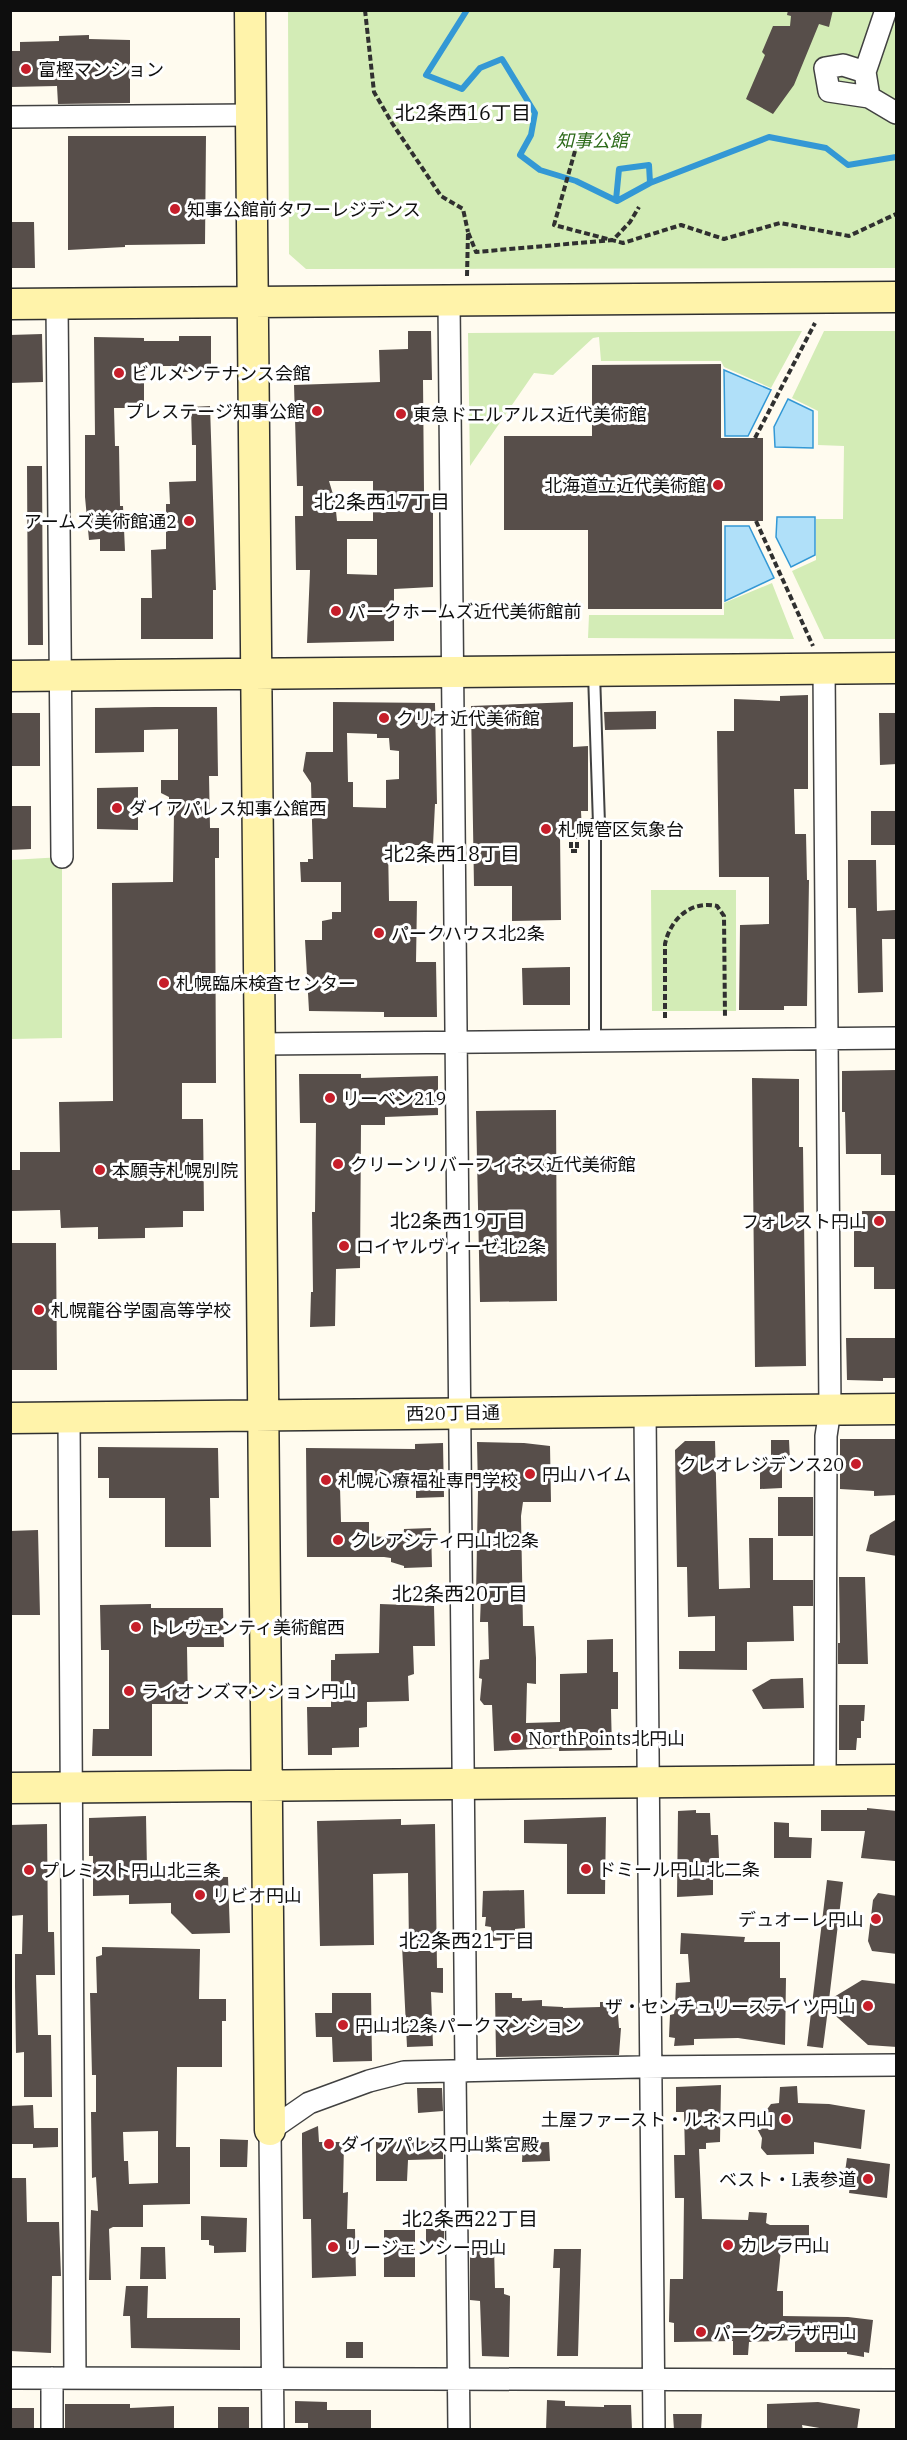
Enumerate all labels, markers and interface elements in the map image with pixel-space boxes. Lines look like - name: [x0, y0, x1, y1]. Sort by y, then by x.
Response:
- place label: 富樫マンション: [38, 58, 164, 81]
- marker: 富樫マンション: [19, 62, 33, 76]
- district label: 北2条西16丁目: [395, 99, 531, 126]
- park label: 知事公館: [556, 129, 631, 152]
- place label: 知事公館前タワーレジデンス: [187, 198, 421, 221]
- marker: 知事公館前タワーレジデンス: [168, 202, 182, 216]
- place label: ビルメンテナンス会館: [131, 362, 311, 385]
- marker: ビルメンテナンス会館: [112, 366, 126, 380]
- place label: プレステージ知事公館: [125, 400, 305, 423]
- place label: 東急ドエルアルス近代美術館: [413, 403, 647, 426]
- marker: プレステージ知事公館: [310, 404, 324, 418]
- marker: 東急ドエルアルス近代美術館: [394, 407, 408, 421]
- place label: 北海道立近代美術館: [544, 474, 706, 497]
- marker: 北海道立近代美術館: [711, 478, 725, 492]
- district label: 北2条西17丁目: [314, 488, 450, 515]
- place label: アームズ美術館通2: [24, 510, 177, 533]
- marker: アームズ美術館通2: [182, 514, 196, 528]
- place label: パークホームズ近代美術館前: [348, 600, 581, 623]
- marker: パークホームズ近代美術館前: [329, 604, 343, 618]
- place label: クリオ近代美術館: [396, 707, 540, 730]
- marker: クリオ近代美術館: [377, 711, 391, 725]
- place label: ダイアパレス知事公館西: [129, 797, 327, 820]
- marker: ダイアパレス知事公館西: [110, 801, 124, 815]
- place label: 札幌管区気象台: [558, 818, 684, 841]
- marker: 札幌管区気象台: [539, 822, 553, 836]
- district label: 北2条西18丁目: [384, 840, 520, 867]
- place label: パークハウス北2条: [391, 922, 545, 945]
- marker: パークハウス北2条: [372, 926, 386, 940]
- place label: 札幌臨床検査センター: [176, 972, 356, 995]
- marker: 札幌臨床検査センター: [157, 976, 171, 990]
- place label: リーベン219: [342, 1087, 446, 1110]
- marker: リーベン219: [323, 1091, 337, 1105]
- place label: クリーンリバーフィネス近代美術館: [350, 1153, 636, 1176]
- marker: クリーンリバーフィネス近代美術館: [331, 1157, 345, 1171]
- place label: 本願寺札幌別院: [112, 1159, 238, 1182]
- marker: 本願寺札幌別院: [93, 1163, 107, 1177]
- district label: 北2条西19丁目: [390, 1207, 526, 1234]
- place label: フォレスト円山: [741, 1210, 867, 1233]
- marker: フォレスト円山: [872, 1214, 886, 1228]
- place label: ロイヤルヴィーゼ北2条: [356, 1235, 546, 1258]
- marker: ロイヤルヴィーゼ北2条: [337, 1239, 351, 1253]
- place label: 札幌龍谷学園高等学校: [51, 1299, 231, 1322]
- marker: 札幌龍谷学園高等学校: [32, 1303, 46, 1317]
- street label: 西20丁目通: [406, 1401, 500, 1425]
- place label: クレオレジデンス20: [679, 1453, 844, 1476]
- marker: クレオレジデンス20: [849, 1457, 863, 1471]
- place label: 円山ハイム: [542, 1463, 631, 1486]
- marker: 円山ハイム: [523, 1467, 537, 1481]
- place label: 札幌心療福祉専門学校: [338, 1469, 518, 1492]
- marker: 札幌心療福祉専門学校: [319, 1473, 333, 1487]
- place label: クレアシティ円山北2条: [350, 1529, 539, 1552]
- marker: クレアシティ円山北2条: [331, 1533, 345, 1547]
- district label: 北2条西20丁目: [392, 1580, 528, 1607]
- place label: トレヴェンティ美術館西: [148, 1616, 345, 1639]
- marker: トレヴェンティ美術館西: [129, 1620, 143, 1634]
- place label: ライオンズマンション円山: [141, 1680, 357, 1703]
- marker: ライオンズマンション円山: [122, 1684, 136, 1698]
- place label: NorthPoints北円山: [528, 1727, 685, 1750]
- marker: NorthPoints北円山: [509, 1731, 523, 1745]
- place label: ドミール円山北二条: [598, 1858, 760, 1881]
- place label: プレミスト円山北三条: [41, 1859, 221, 1882]
- marker: ドミール円山北二条: [579, 1862, 593, 1876]
- marker: プレミスト円山北三条: [22, 1863, 36, 1877]
- place label: リビオ円山: [212, 1884, 302, 1907]
- marker: リビオ円山: [193, 1888, 207, 1902]
- place label: デュオーレ円山: [738, 1908, 864, 1931]
- marker: デュオーレ円山: [869, 1912, 883, 1926]
- district label: 北2条西21丁目: [399, 1927, 535, 1954]
- place label: ザ・センチュリーステイツ円山: [605, 1995, 856, 2018]
- marker: ザ・センチュリーステイツ円山: [861, 1999, 875, 2013]
- place label: 円山北2条パークマンション: [355, 2014, 582, 2037]
- marker: 円山北2条パークマンション: [336, 2018, 350, 2032]
- place label: 土屋ファースト・ルネス円山: [541, 2108, 774, 2131]
- marker: 土屋ファースト・ルネス円山: [779, 2112, 793, 2126]
- place label: ダイアパレス円山紫宮殿: [341, 2133, 539, 2156]
- marker: ダイアパレス円山紫宮殿: [322, 2137, 336, 2151]
- place label: ベスト・L表参道: [719, 2168, 856, 2191]
- marker: ベスト・L表参道: [861, 2172, 875, 2186]
- district label: 北2条西22丁目: [402, 2205, 538, 2232]
- place label: カレラ円山: [740, 2234, 830, 2257]
- place label: リージェンシー円山: [345, 2236, 507, 2259]
- marker: カレラ円山: [721, 2238, 735, 2252]
- marker: リージェンシー円山: [326, 2240, 340, 2254]
- place label: パークプラザ円山: [713, 2321, 857, 2344]
- marker: パークプラザ円山: [694, 2325, 708, 2339]

